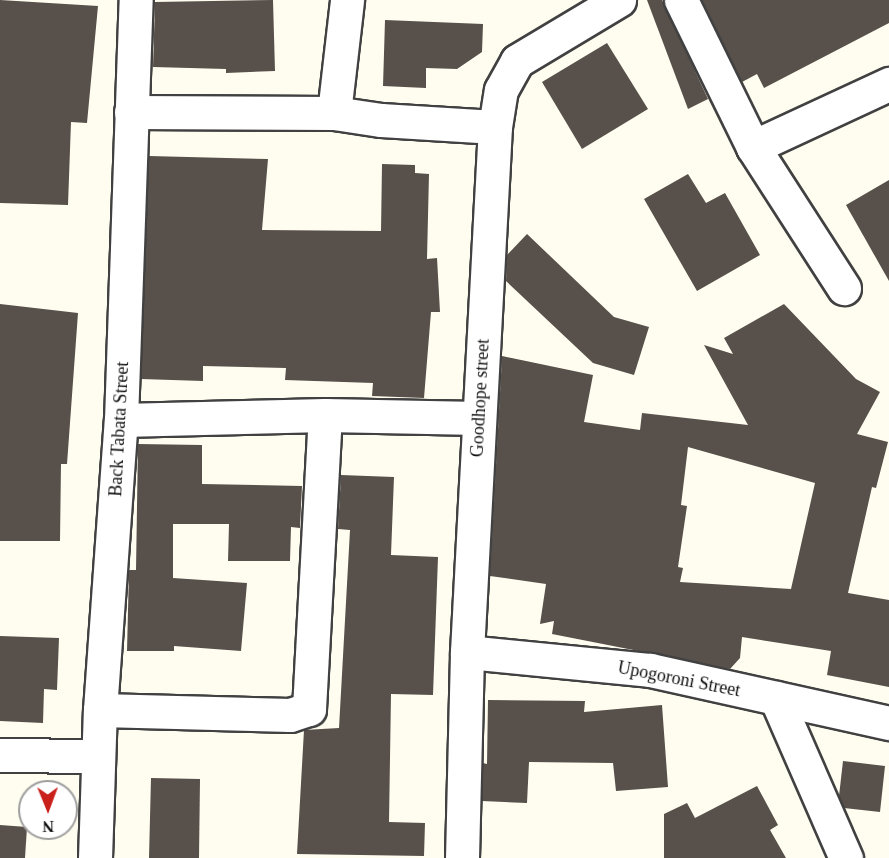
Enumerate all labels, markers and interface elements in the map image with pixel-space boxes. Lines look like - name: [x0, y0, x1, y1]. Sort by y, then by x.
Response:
- street label: Goodhope street: [466, 338, 494, 458]
- street label: Back Tabata Street: [105, 361, 133, 497]
- street label: Upogoroni Street: [616, 657, 742, 701]
- north arrow: [18, 780, 78, 840]
- text: N: [42, 818, 54, 835]

